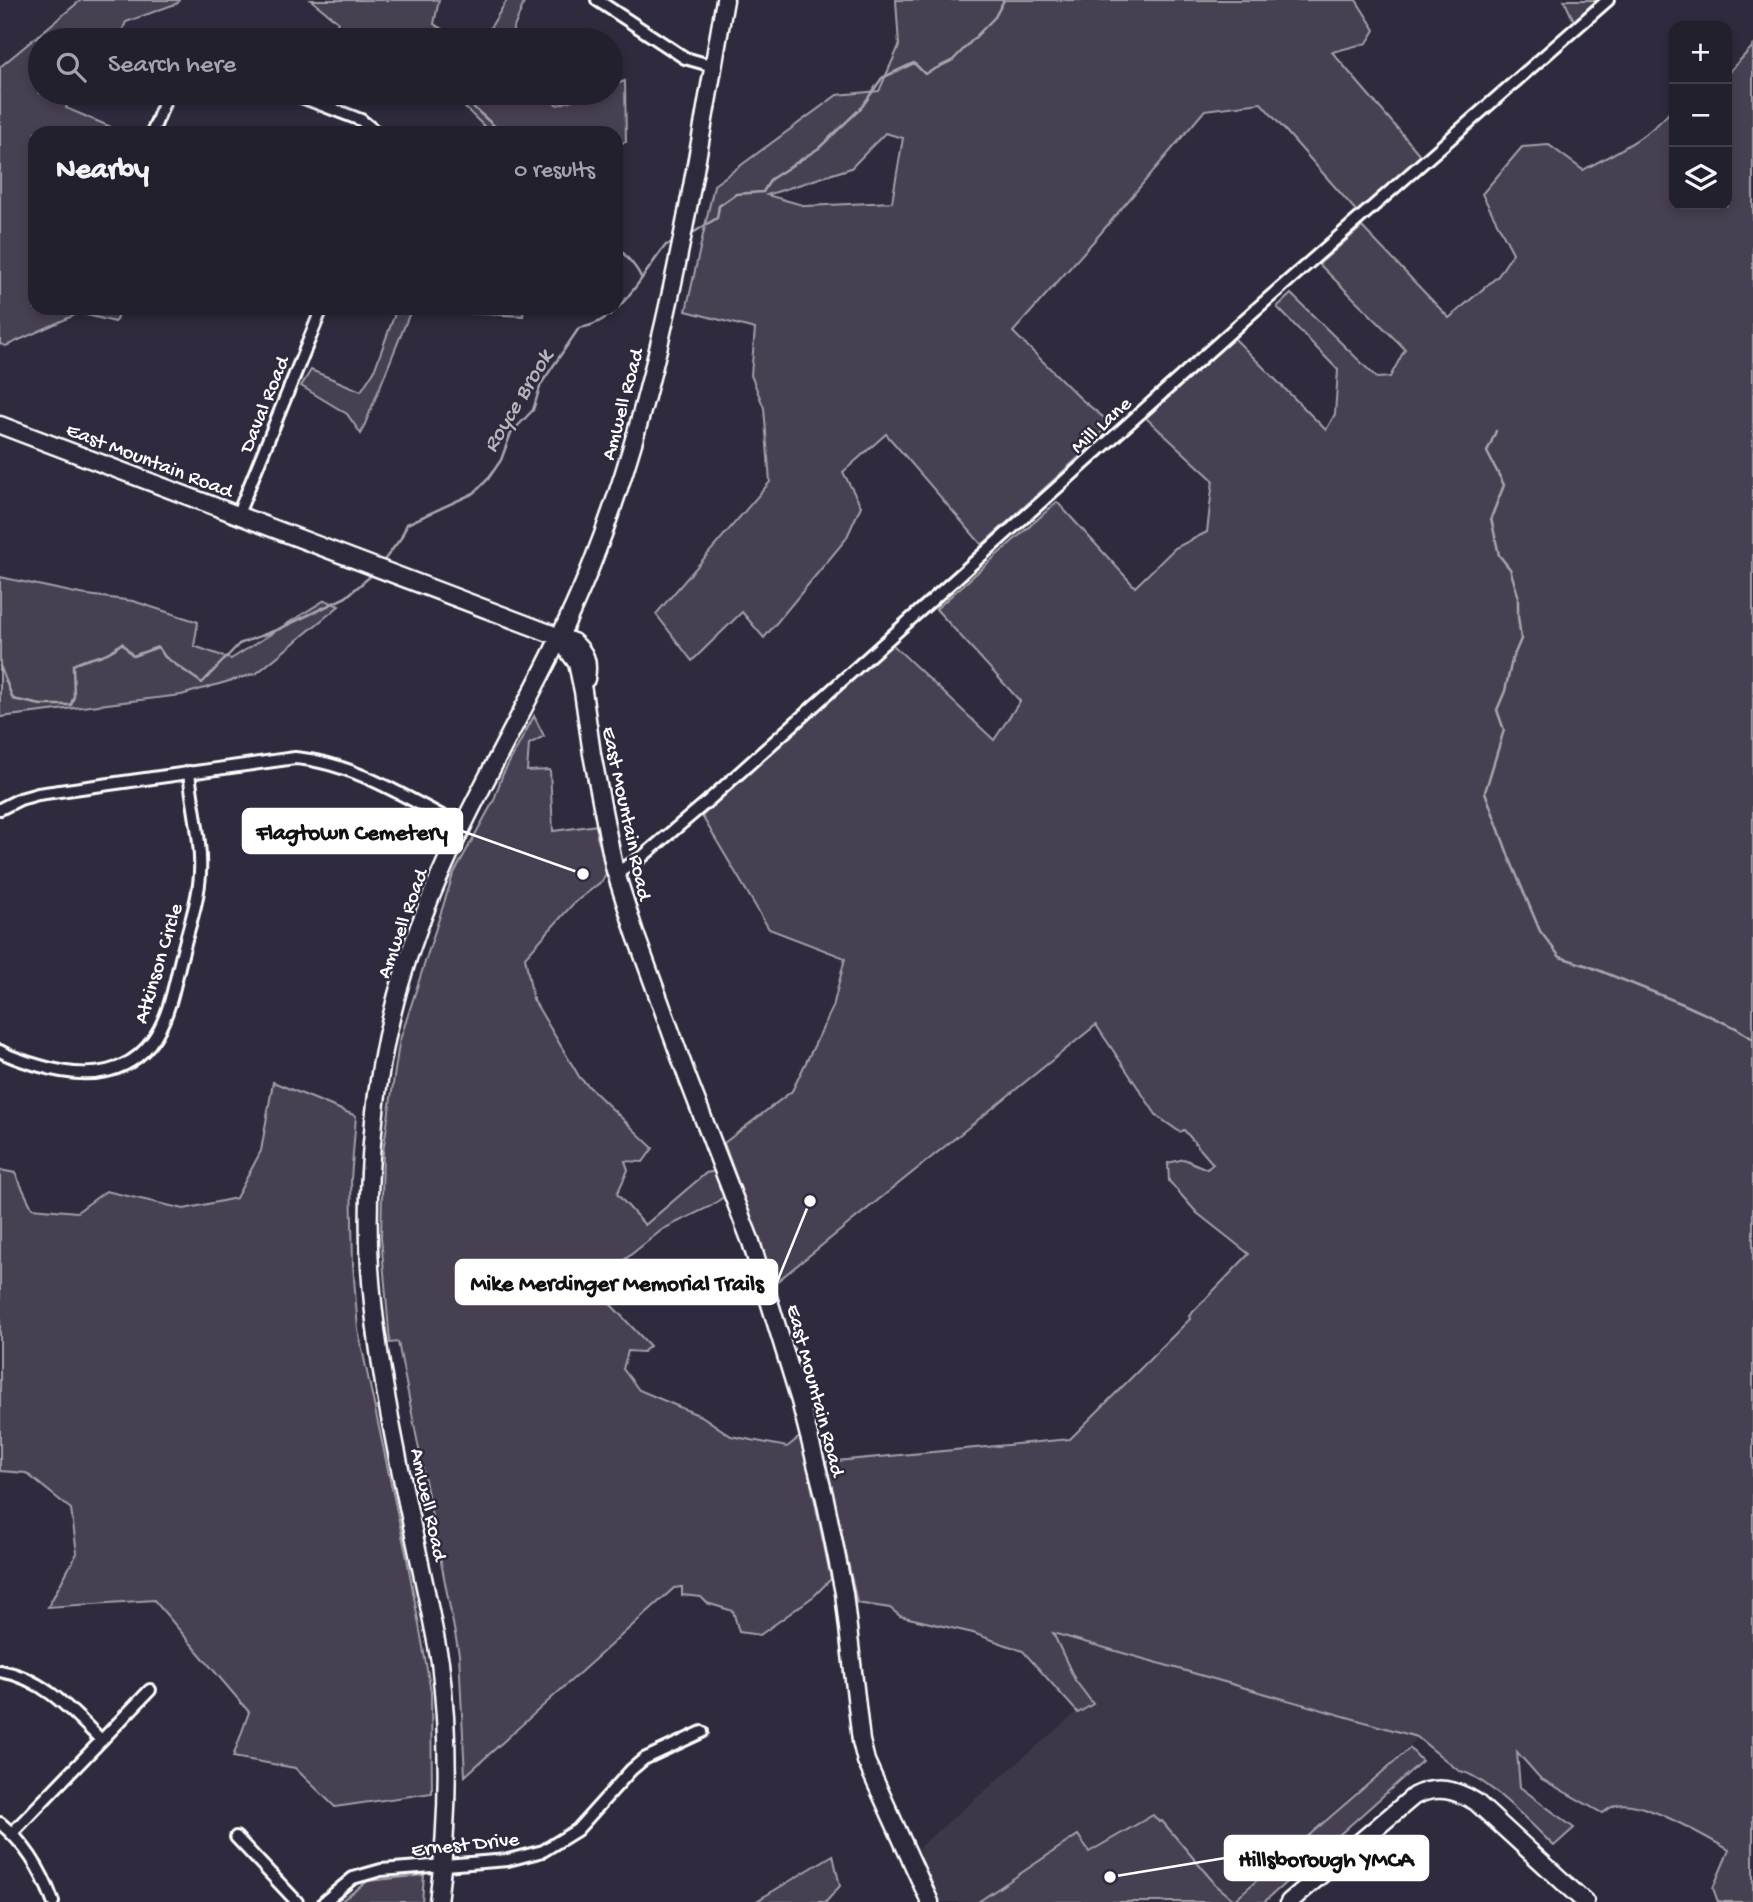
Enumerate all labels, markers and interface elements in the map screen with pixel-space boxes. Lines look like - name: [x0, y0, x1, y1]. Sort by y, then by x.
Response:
- map controls: [1669, 21, 1732, 210]
- button: +: [1669, 21, 1732, 84]
- search box: [28, 28, 623, 105]
- icon: search: [52, 48, 90, 86]
- text: Search here: [108, 51, 236, 82]
- button: −: [1669, 84, 1732, 147]
- button: layers: [1669, 147, 1732, 210]
- text: Nearby: [56, 154, 149, 189]
- text: 0 results: [514, 158, 595, 185]
- water label: Royce Brook: [478, 343, 561, 458]
- street label: Amwell Road: [597, 345, 652, 463]
- street label: Daval Road: [235, 352, 298, 459]
- street label: Mill Lane: [1067, 392, 1139, 460]
- street label: East Mountain Road: [62, 419, 237, 506]
- street label: East Mountain Road: [594, 725, 656, 905]
- callout: Flagtown Cemetery: [243, 809, 462, 853]
- text: Flagtown Cemetery: [255, 821, 448, 848]
- street label: Amwell Road: [373, 865, 436, 982]
- street label: Atkinson Circle: [130, 900, 191, 1027]
- callout: Mike Merdinger Memorial Trails: [456, 1260, 777, 1304]
- text: Mike Merdinger Memorial Trails: [470, 1272, 765, 1299]
- street label: East Mountain Road: [779, 1302, 849, 1481]
- street label: Amwell Road: [402, 1446, 451, 1565]
- street label: Ernest Drive: [410, 1828, 522, 1865]
- callout: Hillsborough YMCA: [1225, 1836, 1428, 1880]
- text: Hillsborough YMCA: [1238, 1848, 1415, 1875]

